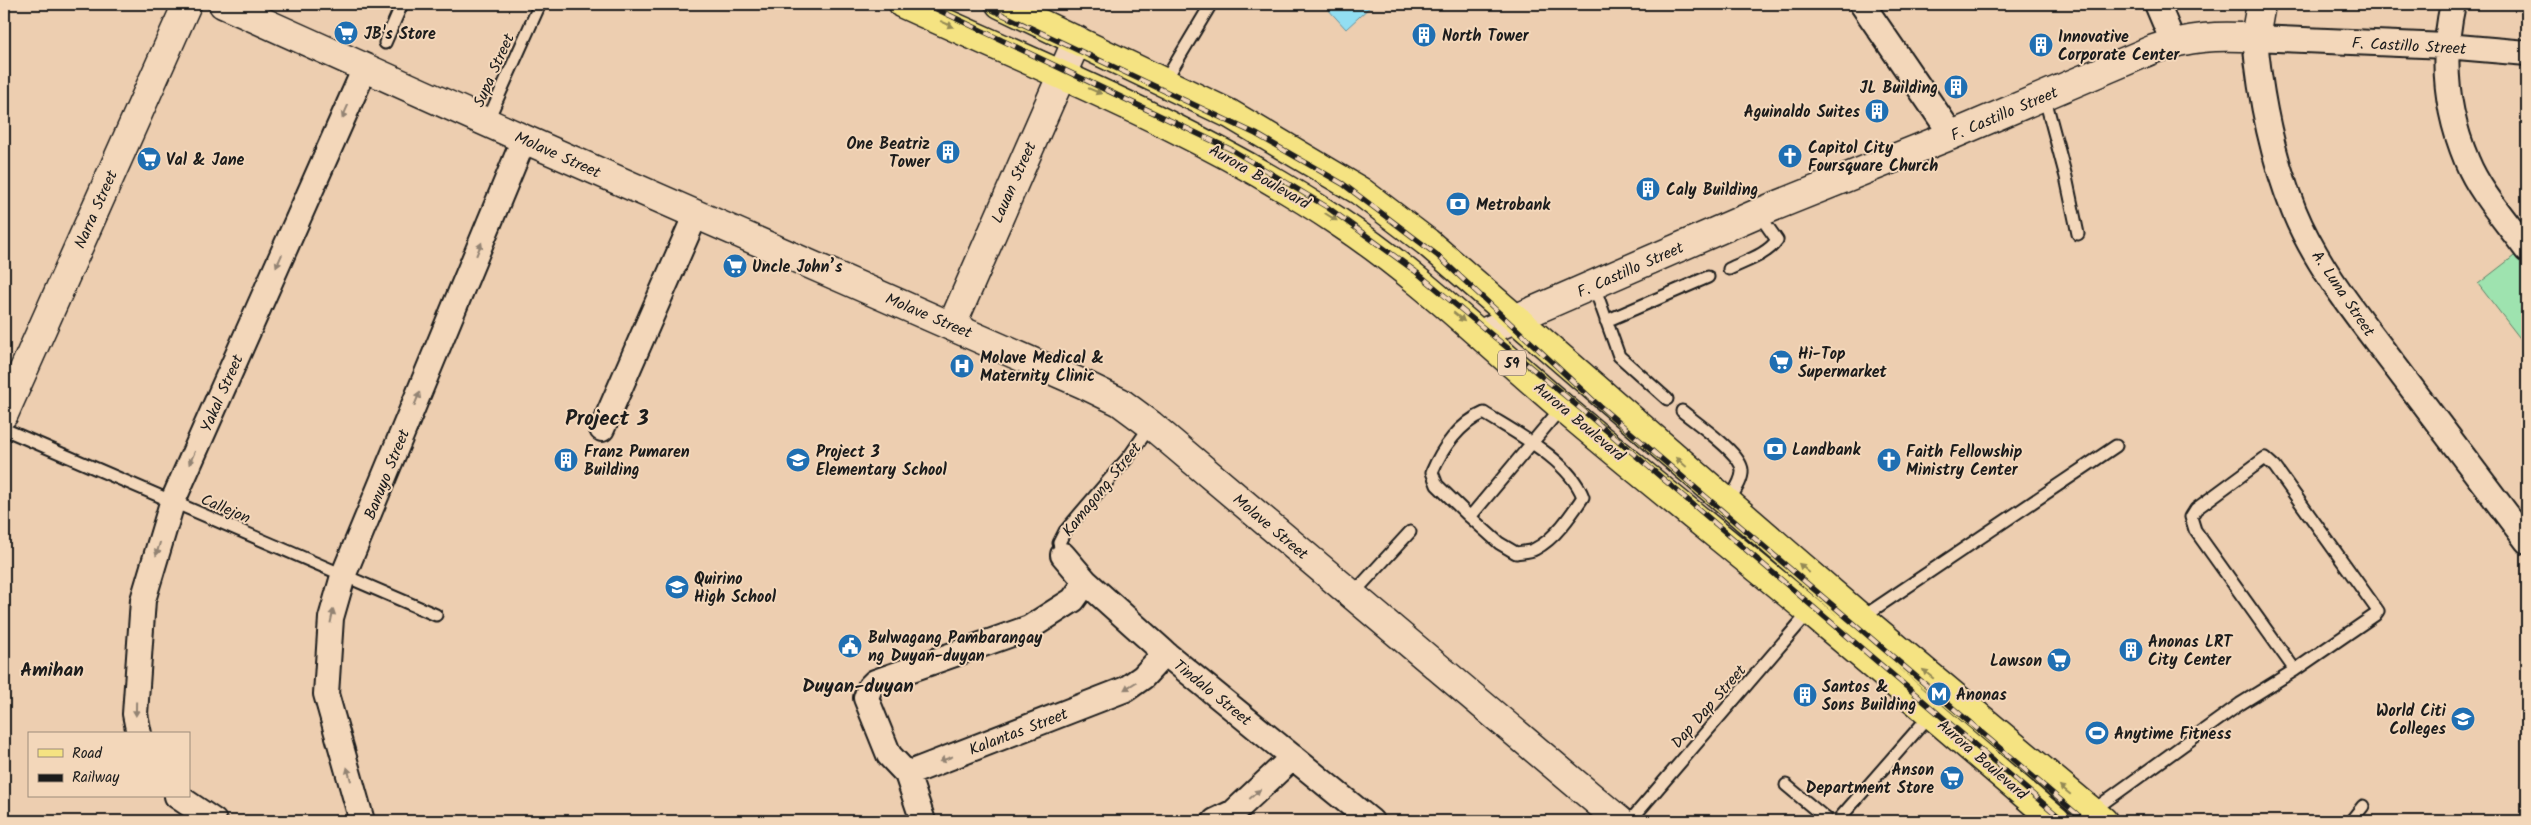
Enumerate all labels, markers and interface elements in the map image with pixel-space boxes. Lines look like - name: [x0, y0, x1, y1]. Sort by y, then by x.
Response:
- supermarket icon: JB's Store: [333, 20, 359, 46]
- one-way arrow: [940, 20, 955, 28]
- place label: JB's Store: [364, 22, 436, 47]
- building icon: North Tower: [1411, 22, 1437, 48]
- place label: North Tower: [1442, 24, 1530, 49]
- place label: Innovative Corporate Center: [2058, 25, 2181, 68]
- street label: Supa Street: [467, 29, 522, 111]
- street label: F. Castillo Street: [2351, 31, 2468, 62]
- building icon: Innovative Corporate Center: [2028, 32, 2054, 58]
- building icon: JL Building: [1943, 74, 1969, 100]
- place label: JL Building: [1860, 76, 1938, 101]
- street label: F. Castillo Street: [1947, 80, 2063, 148]
- one-way arrow: [1088, 88, 1102, 96]
- building icon: Aguinaldo Suites: [1864, 98, 1890, 124]
- place label: Aguinaldo Suites: [1744, 100, 1861, 125]
- one-way arrow: [340, 105, 348, 119]
- street label: Molave Street: [510, 125, 605, 186]
- place label: One Beatriz Tower: [846, 132, 931, 175]
- place label: Capitol City Foursquare Church: [1808, 136, 1938, 179]
- street label: Lauan Street: [985, 137, 1044, 227]
- street label: Aurora Boulevard: [1204, 138, 1315, 217]
- building icon: One Beatriz Tower: [935, 139, 961, 165]
- church icon: Capitol City Foursquare Church: [1777, 143, 1803, 169]
- supermarket icon: Val & Jane: [136, 146, 162, 172]
- place label: Val & Jane: [166, 148, 245, 173]
- street label: Narra Street: [68, 166, 125, 253]
- building icon: Caly Building: [1635, 176, 1661, 202]
- place label: Caly Building: [1666, 178, 1758, 203]
- bank icon: Metrobank: [1445, 191, 1471, 217]
- place label: Metrobank: [1476, 193, 1551, 218]
- one-way arrow: [1325, 213, 1338, 222]
- street label: F. Castillo Street: [1573, 235, 1689, 305]
- one-way arrow: [475, 242, 483, 256]
- street label: A. Luna Street: [2305, 246, 2381, 343]
- supermarket icon: Uncle John’s: [722, 253, 748, 279]
- one-way arrow: [275, 254, 283, 268]
- place label: Uncle John’s: [752, 255, 843, 280]
- street label: Molave Street: [881, 287, 976, 346]
- one-way arrow: [1453, 311, 1465, 322]
- place label: Hi-Top Supermarket: [1798, 342, 1888, 385]
- place label: Molave Medical & Maternity Clinic: [980, 346, 1104, 389]
- supermarket icon: Hi-Top Supermarket: [1768, 349, 1794, 375]
- street label: Yakal Street: [194, 350, 251, 436]
- road number: 59: [1498, 350, 1526, 376]
- hospital icon: Molave Medical & Maternity Clinic: [949, 353, 975, 379]
- street label: Aurora Boulevard: [1528, 376, 1631, 469]
- one-way arrow: [414, 392, 421, 407]
- district label: Project 3: [565, 403, 649, 436]
- street label: Banuyo Street: [358, 425, 417, 524]
- bank icon: Landbank: [1762, 436, 1788, 462]
- street label: Kamagong Street: [1056, 437, 1149, 543]
- place label: Landbank: [1792, 438, 1861, 463]
- place label: Franz Pumaren Building: [584, 440, 690, 483]
- place label: Project 3 Elementary School: [816, 440, 948, 483]
- place label: Faith Fellowship Ministry Center: [1906, 440, 2023, 483]
- building icon: Franz Pumaren Building: [553, 447, 579, 473]
- school or university icon: Project 3 Elementary School: [785, 447, 811, 473]
- church icon: Faith Fellowship Ministry Center: [1876, 447, 1902, 473]
- one-way arrow: [188, 451, 196, 465]
- one-way arrow: [1676, 456, 1688, 468]
- street label: Callejon: [197, 488, 254, 531]
- street label: Molave Street: [1227, 488, 1314, 567]
- one-way arrow: [154, 542, 162, 557]
- one-way arrow: [1798, 563, 1811, 574]
- place label: Quirino High School: [694, 567, 777, 610]
- school or university icon: Quirino High School: [664, 574, 690, 600]
- one-way arrow: [328, 608, 336, 623]
- place label: Bulwagang Pambarangay ng Duyan-duyan: [868, 626, 1043, 669]
- place label: Anonas LRT City Center: [2148, 630, 2233, 673]
- public building icon: Bulwagang Pambarangay ng Duyan-duyan: [837, 633, 863, 659]
- building icon: Anonas LRT City Center: [2118, 637, 2144, 663]
- supermarket icon: Lawson: [2046, 647, 2072, 673]
- place label: Lawson: [1990, 649, 2042, 674]
- street label: Tindalo Street: [1167, 654, 1257, 733]
- district label: Amihan: [20, 656, 84, 686]
- street label: Dap Dap Street: [1665, 659, 1753, 755]
- one-way arrow: [1922, 668, 1934, 680]
- district label: Duyan-duyan: [802, 672, 914, 702]
- place label: Santos & Sons Building: [1822, 675, 1916, 718]
- one-way arrow: [1123, 681, 1136, 691]
- metro station icon: Anonas: [1926, 681, 1952, 707]
- building icon: Santos & Sons Building: [1792, 682, 1818, 708]
- place label: Anonas: [1956, 683, 2007, 708]
- place label: World Citi Colleges: [2376, 699, 2447, 742]
- one-way arrow: [132, 702, 140, 718]
- street label: Kalantas Street: [965, 702, 1073, 763]
- school or university icon: World Citi Colleges: [2450, 706, 2476, 732]
- street label: Aurora Boulevard: [1931, 714, 2034, 807]
- sports icon: Anytime Fitness: [2084, 720, 2110, 746]
- place label: Anytime Fitness: [2114, 722, 2232, 747]
- legend: [28, 732, 190, 798]
- text: Road: [72, 742, 103, 766]
- one-way arrow: [939, 755, 953, 763]
- place label: Anson Department Store: [1806, 758, 1934, 801]
- supermarket icon: Anson Department Store: [1939, 765, 1965, 791]
- text: Railway: [72, 766, 120, 790]
- one-way arrow: [344, 767, 352, 782]
- one-way arrow: [2059, 784, 2072, 795]
- one-way arrow: [1249, 789, 1261, 800]

